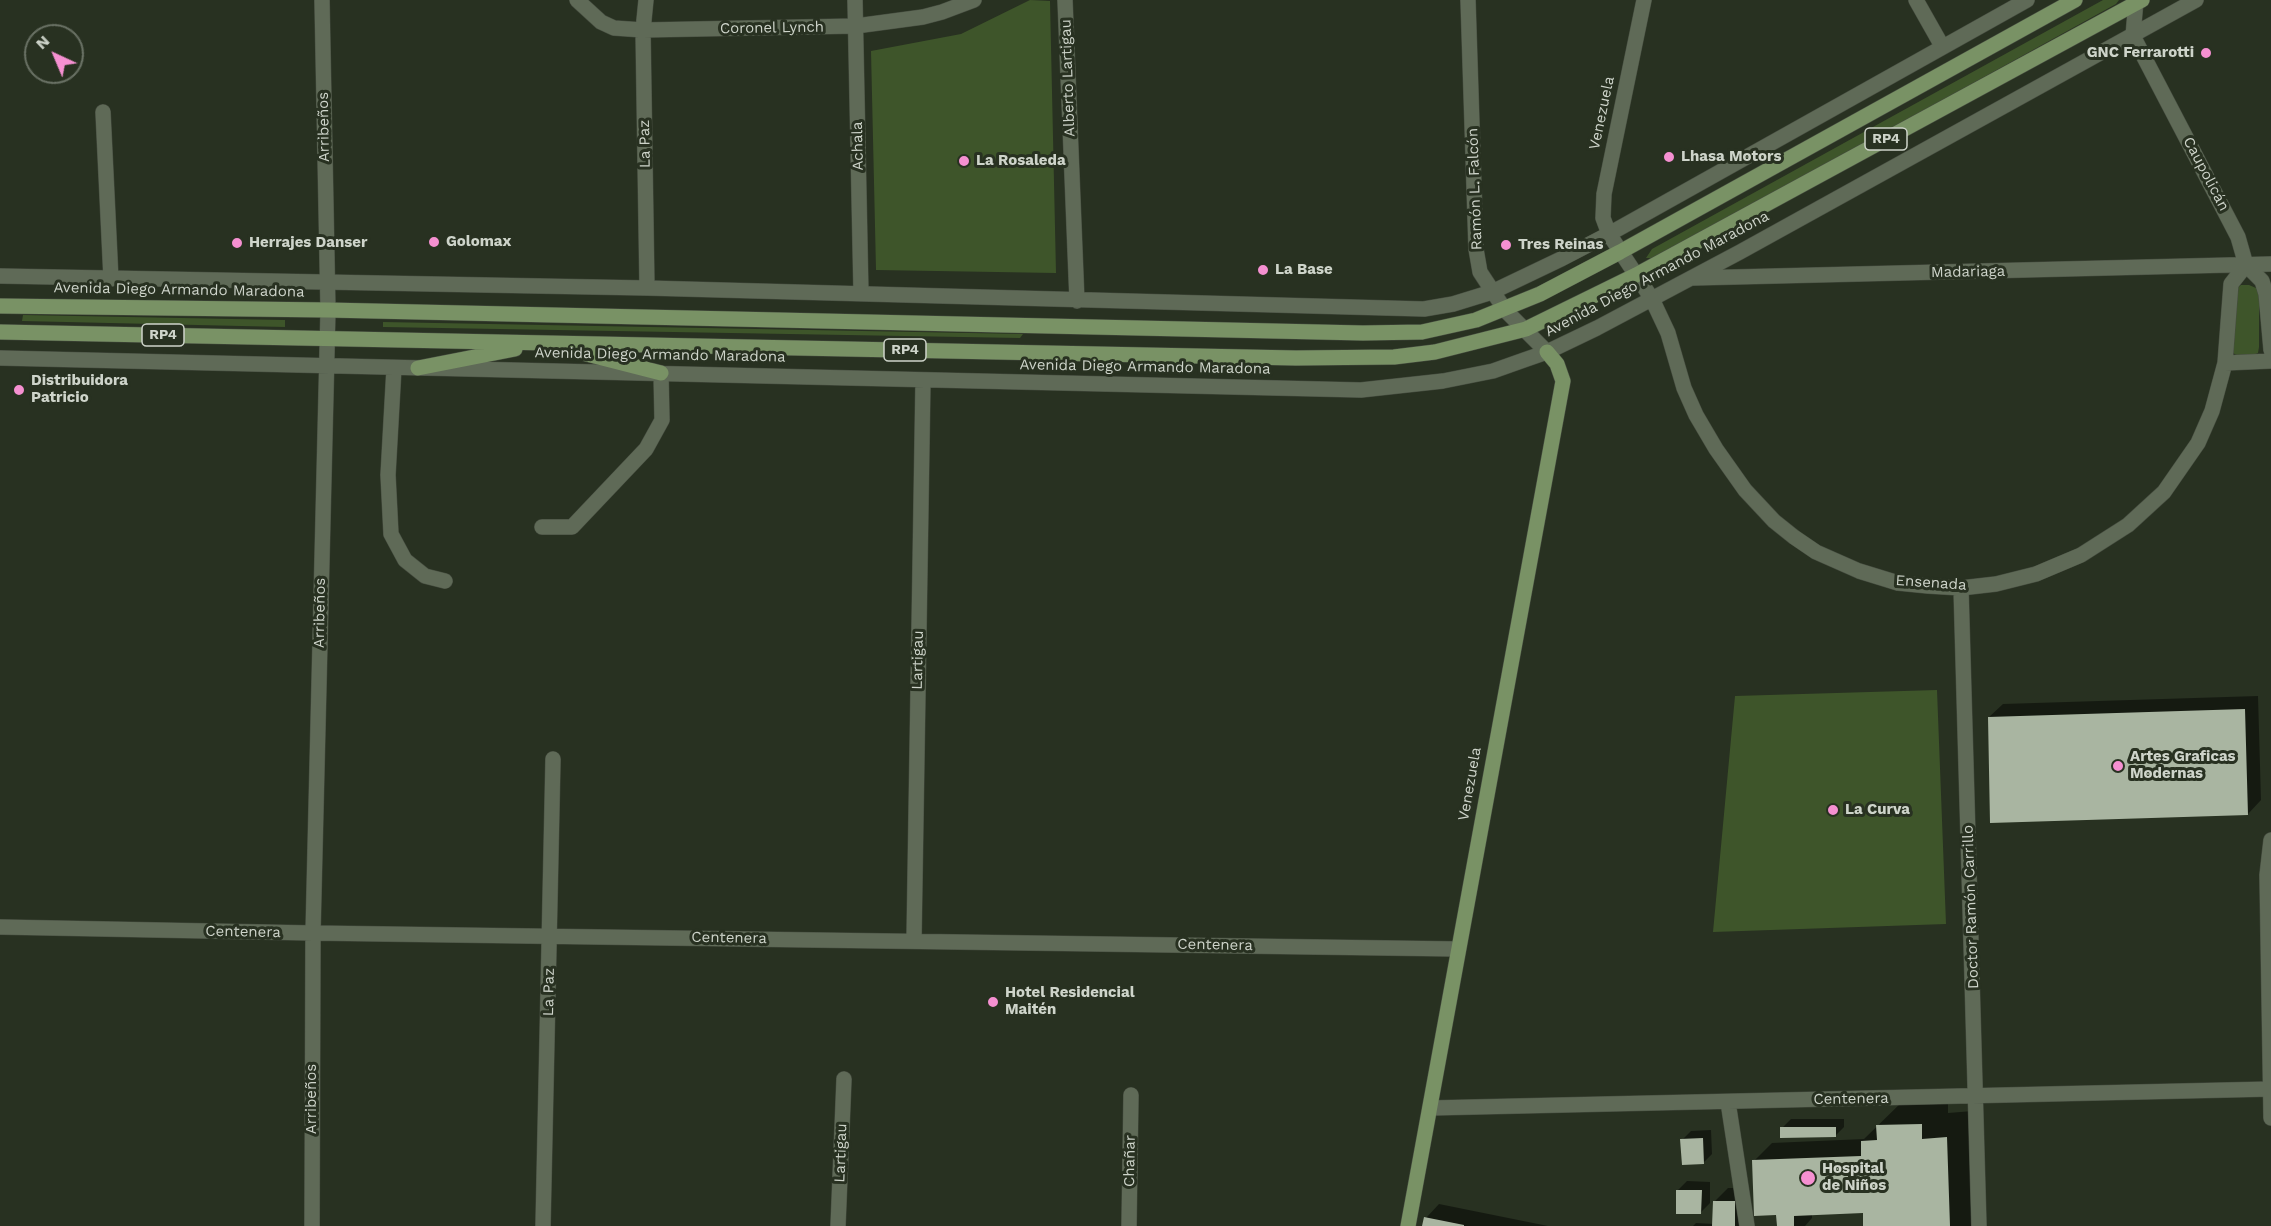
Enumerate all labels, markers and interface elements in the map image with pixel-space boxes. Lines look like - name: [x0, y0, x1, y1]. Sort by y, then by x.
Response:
- street label: Coronel Lynch: [720, 18, 824, 38]
- street label: Alberto Lartigau: [1057, 19, 1079, 137]
- north arrow: [24, 24, 84, 84]
- text: N: [32, 31, 53, 53]
- place label: GNC Ferrarotti: [2087, 44, 2194, 62]
- marker: GNC Ferrarotti: [2199, 46, 2213, 60]
- street label: Venezuela: [1585, 75, 1619, 151]
- street label: Arribeños: [314, 92, 334, 162]
- street label: La Paz: [636, 120, 654, 168]
- street label: Achala: [849, 121, 867, 171]
- street label: Ramón L. Falcón: [1464, 128, 1486, 250]
- road number: RP4: [1865, 128, 1907, 150]
- street label: Caupolicán: [2179, 134, 2233, 214]
- place label: Lhasa Motors: [1681, 148, 1781, 166]
- marker: Lhasa Motors: [1662, 150, 1676, 164]
- place label: La Rosaleda: [976, 152, 1066, 170]
- marker: La Rosaleda: [957, 154, 971, 168]
- street label: Avenida Diego Armando Maradona: [1542, 207, 1772, 341]
- place label: Golomax: [446, 233, 511, 251]
- place label: Herrajes Danser: [249, 234, 367, 252]
- marker: Golomax: [427, 235, 441, 249]
- marker: Herrajes Danser: [230, 236, 244, 250]
- place label: Tres Reinas: [1518, 236, 1603, 254]
- marker: Tres Reinas: [1499, 238, 1513, 252]
- place label: La Base: [1275, 261, 1333, 279]
- street label: Madariaga: [1931, 262, 2005, 282]
- marker: La Base: [1256, 263, 1270, 277]
- street label: Avenida Diego Armando Maradona: [53, 279, 305, 301]
- road number: RP4: [142, 324, 184, 346]
- road number: RP4: [884, 339, 926, 361]
- street label: Avenida Diego Armando Maradona: [534, 344, 786, 366]
- street label: Avenida Diego Armando Maradona: [1019, 356, 1271, 378]
- place label: Distribuidora Patricio: [31, 372, 128, 407]
- marker: Distribuidora Patricio: [12, 383, 26, 397]
- street label: Ensenada: [1895, 572, 1967, 594]
- street label: Arribeños: [310, 578, 330, 648]
- street label: Lartigau: [908, 630, 928, 690]
- street label: Venezuela: [1455, 746, 1485, 822]
- place label: Artes Graficas Modernas: [2130, 748, 2236, 783]
- marker: Artes Graficas Modernas: [2111, 759, 2125, 773]
- place label: La Curva: [1845, 801, 1910, 819]
- marker: La Curva: [1826, 803, 1840, 817]
- street label: Doctor Ramón Carrillo: [1959, 825, 1983, 989]
- street label: Centenera: [205, 922, 281, 942]
- street label: Centenera: [691, 928, 767, 948]
- street label: Centenera: [1177, 935, 1253, 955]
- street label: La Paz: [540, 968, 558, 1016]
- place label: Hotel Residencial Maitén: [1005, 984, 1135, 1019]
- marker: Hotel Residencial Maitén: [986, 995, 1000, 1009]
- street label: Arribeños: [303, 1064, 321, 1134]
- street label: Centenera: [1813, 1089, 1889, 1109]
- street label: Lartigau: [831, 1123, 851, 1183]
- street label: Chañar: [1121, 1135, 1139, 1187]
- place label: Hospital de Niños: [1822, 1160, 1886, 1195]
- marker: Hospital de Niños: [1799, 1169, 1817, 1187]

